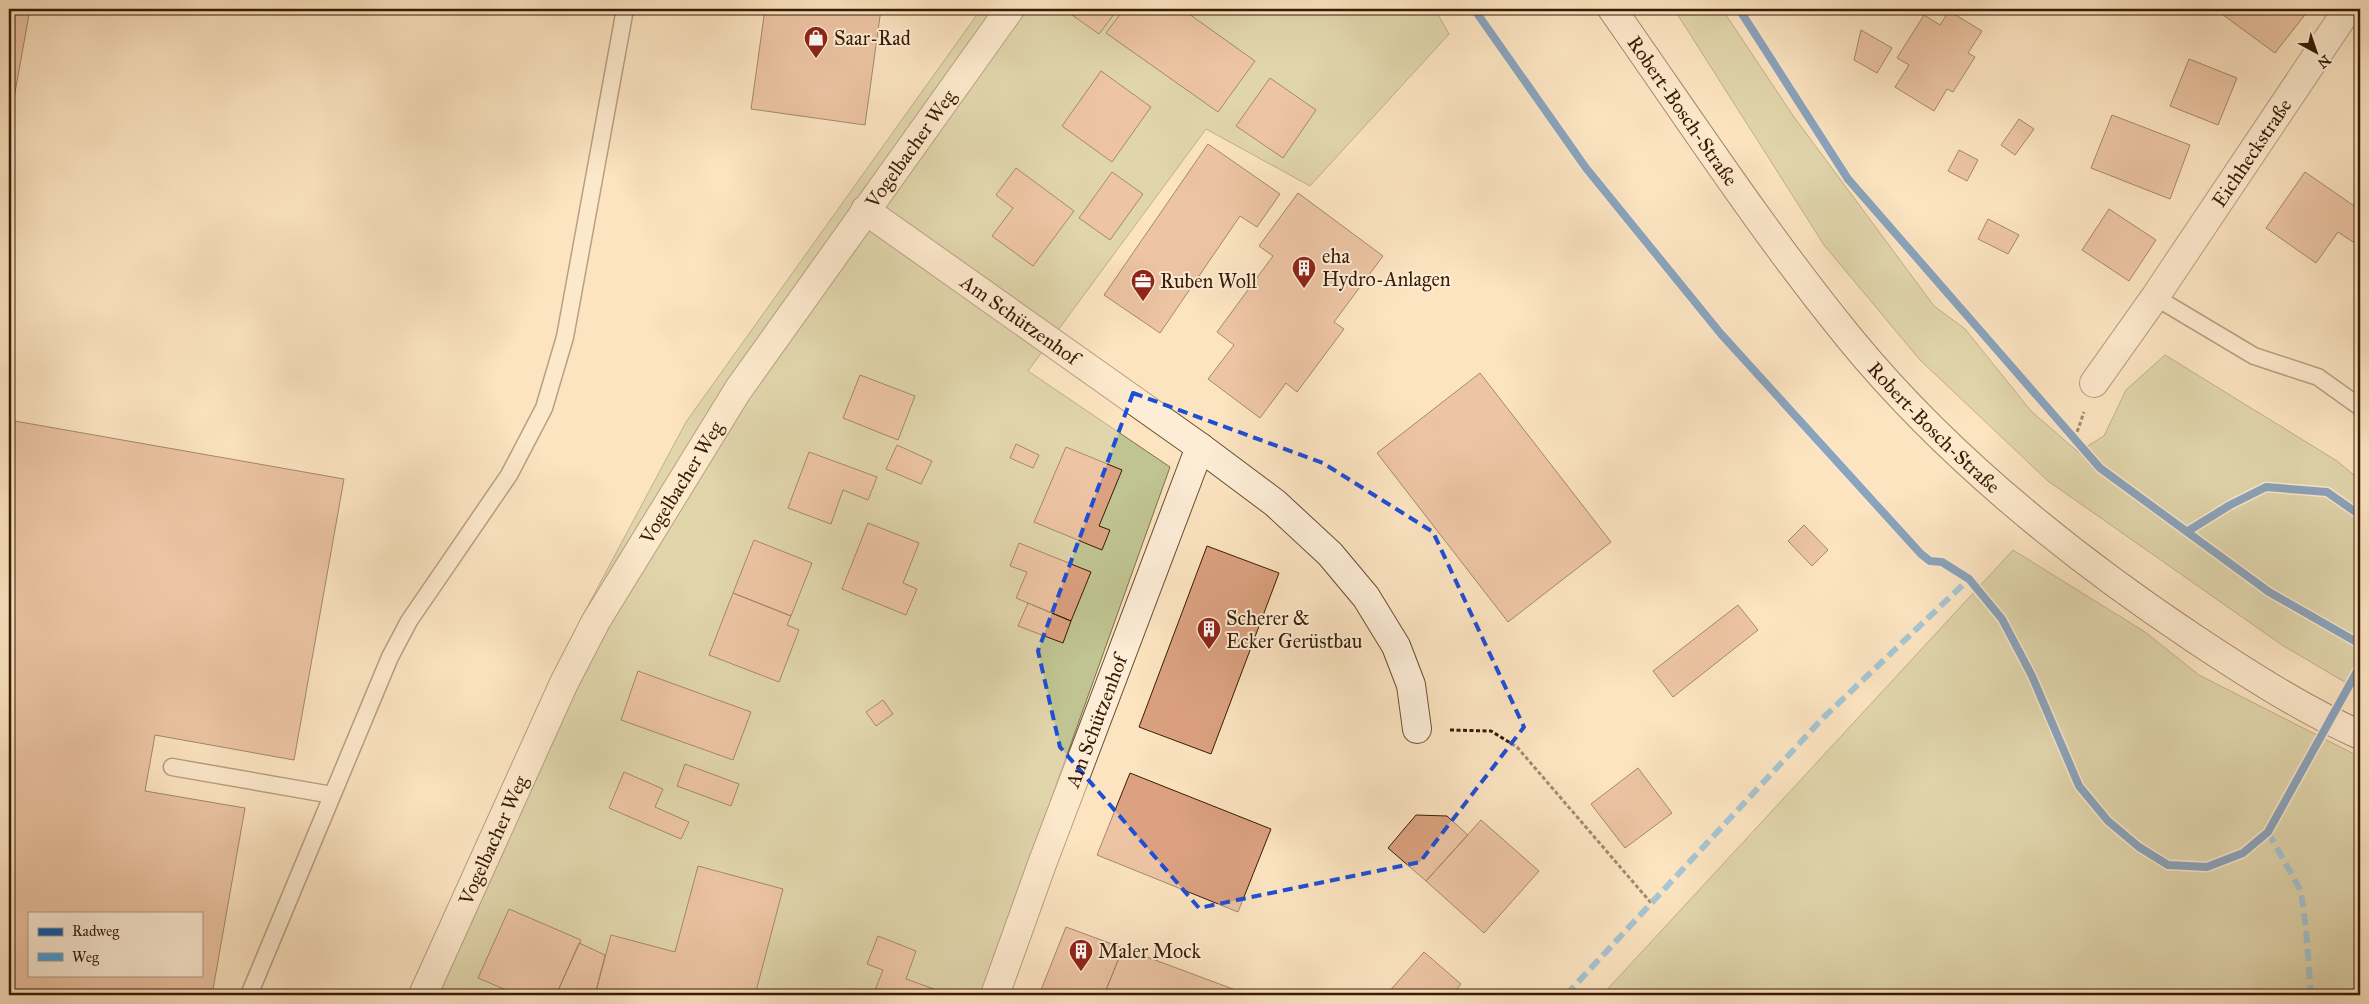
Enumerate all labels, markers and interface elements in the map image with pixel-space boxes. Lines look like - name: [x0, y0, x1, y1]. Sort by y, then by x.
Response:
- shop icon: Saar-Rad: [803, 25, 829, 59]
- place label: Saar-Rad: [834, 26, 911, 50]
- north arrow: [2292, 28, 2342, 78]
- street label: Robert-Bosch-Straße: [1622, 31, 1743, 190]
- text: N: [2314, 51, 2334, 72]
- street label: Vogelbacher Weg: [859, 84, 962, 213]
- street label: Eichheckstraße: [2207, 94, 2297, 212]
- place label: eha Hydro-Anlagen: [1322, 244, 1451, 292]
- building icon: eha Hydro-Anlagen: [1291, 255, 1317, 289]
- office icon: Ruben Woll: [1130, 268, 1156, 302]
- street label: Am Schützenhof: [955, 269, 1087, 372]
- place label: Ruben Woll: [1160, 269, 1257, 293]
- street label: Robert-Bosch-Straße: [1863, 357, 2005, 498]
- street label: Vogelbacher Weg: [634, 416, 729, 549]
- place label: Scherer & Ecker Gerüstbau: [1226, 606, 1363, 653]
- building icon: Scherer & Ecker Gerüstbau: [1196, 616, 1222, 650]
- street label: Am Schützenhof: [1060, 648, 1133, 792]
- street label: Vogelbacher Weg: [453, 771, 534, 910]
- legend: [28, 912, 202, 976]
- text: Radweg: [72, 922, 120, 940]
- building icon: Maler Mock: [1068, 938, 1094, 972]
- place label: Maler Mock: [1098, 939, 1202, 963]
- text: Weg: [72, 948, 100, 966]

